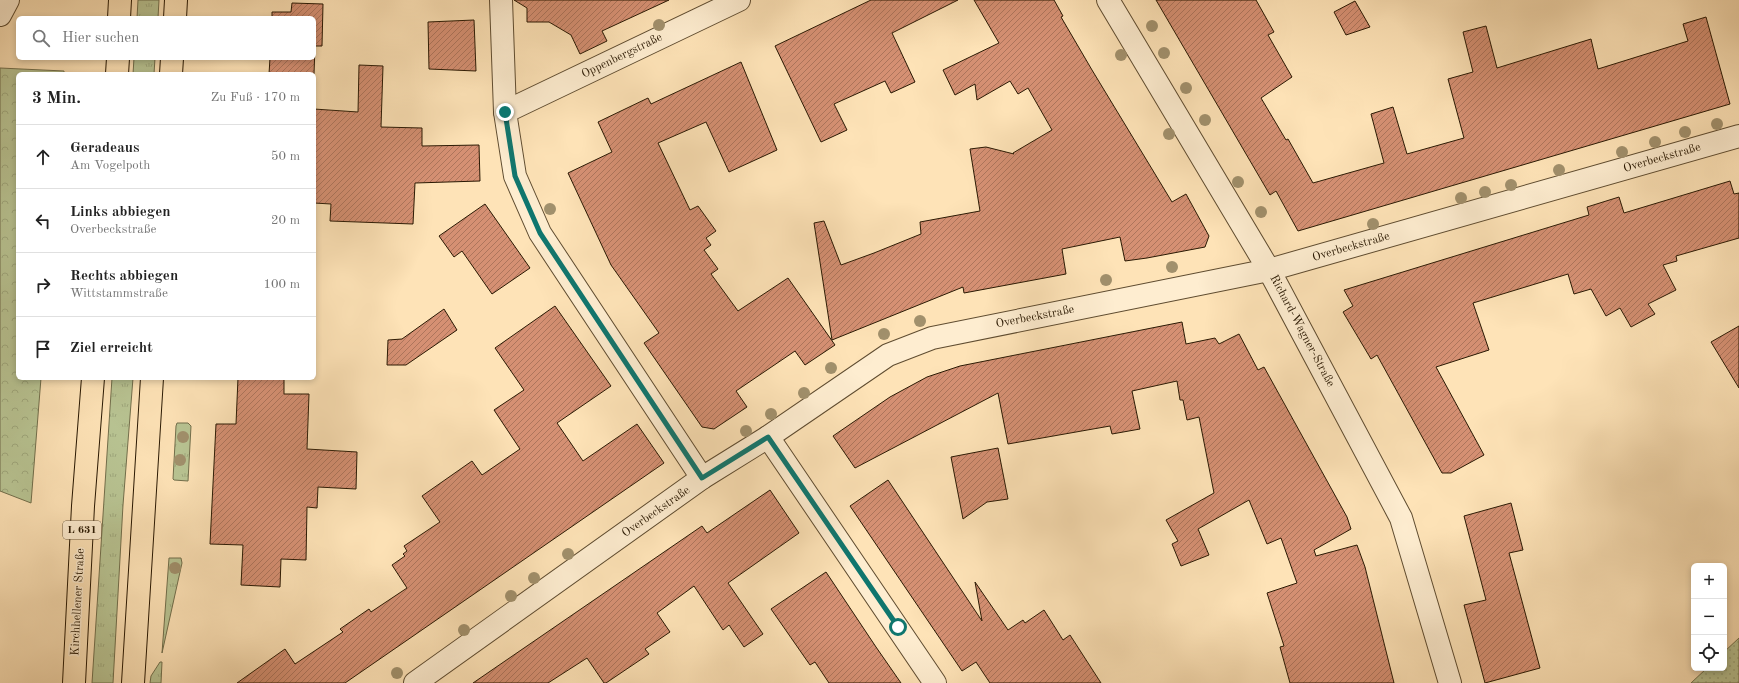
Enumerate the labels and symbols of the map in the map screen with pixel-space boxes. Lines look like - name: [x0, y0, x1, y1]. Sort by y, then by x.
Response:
- street label: Oppenbergstraße: [580, 31, 665, 81]
- route end: [496, 103, 514, 121]
- street label: Overbeckstraße: [1622, 141, 1702, 175]
- street label: Overbeckstraße: [1311, 230, 1391, 264]
- street label: Richard-Wagner-Straße: [1267, 273, 1337, 389]
- street label: Overbeckstraße: [995, 303, 1076, 331]
- street label: Overbeckstraße: [620, 484, 693, 540]
- road number: L 631: [63, 521, 101, 539]
- street label: Kirchhellener Straße: [69, 547, 87, 656]
- route start: [889, 618, 907, 636]

